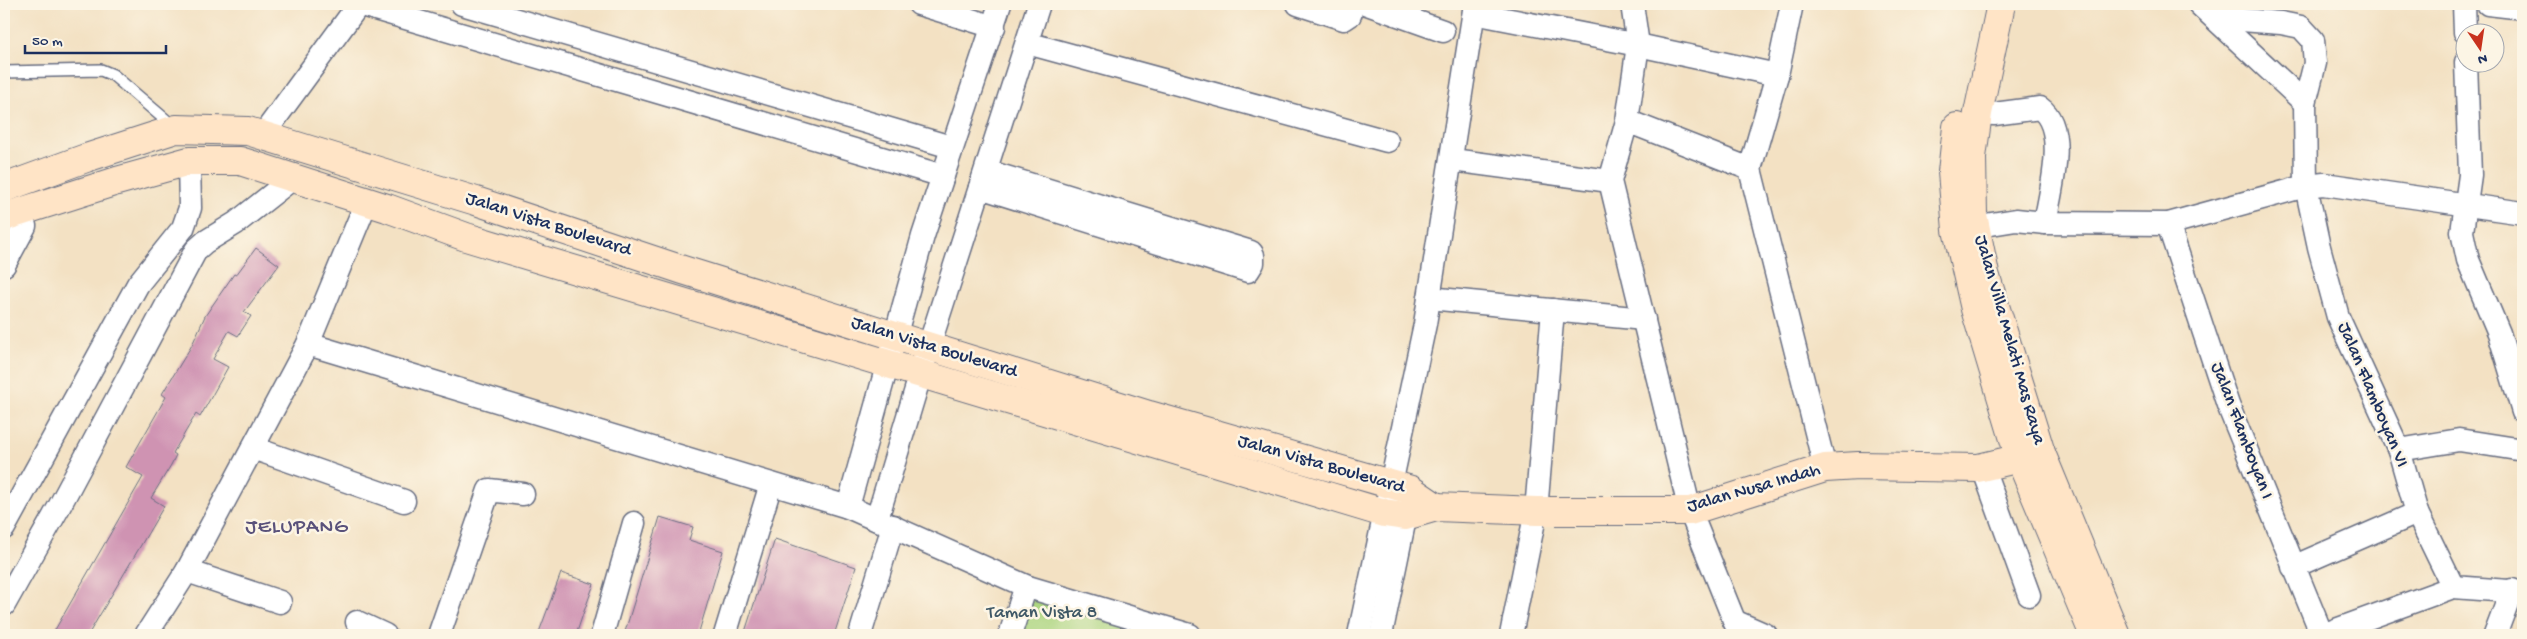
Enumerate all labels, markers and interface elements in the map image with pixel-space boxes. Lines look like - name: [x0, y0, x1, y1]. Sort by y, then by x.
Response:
- scale bar: [25, 22, 166, 54]
- north arrow: [2454, 22, 2504, 72]
- text: 50 m: [32, 33, 63, 51]
- text: N: [2476, 49, 2489, 68]
- street label: Jalan Vista Boulevard: [462, 187, 635, 263]
- street label: Jalan Villa Melati Mas Raya: [1968, 233, 2050, 449]
- street label: Jalan Vista Boulevard: [848, 312, 1022, 385]
- street label: Jalan Flamboyan VI: [2331, 319, 2413, 471]
- street label: Jalan Flamboyan I: [2204, 359, 2278, 503]
- street label: Jalan Vista Boulevard: [1235, 430, 1409, 500]
- street label: Jalan Nusa Indah: [1685, 459, 1823, 519]
- district label: JELUPANG: [246, 516, 348, 541]
- park label: Taman Vista 8: [986, 602, 1097, 625]

